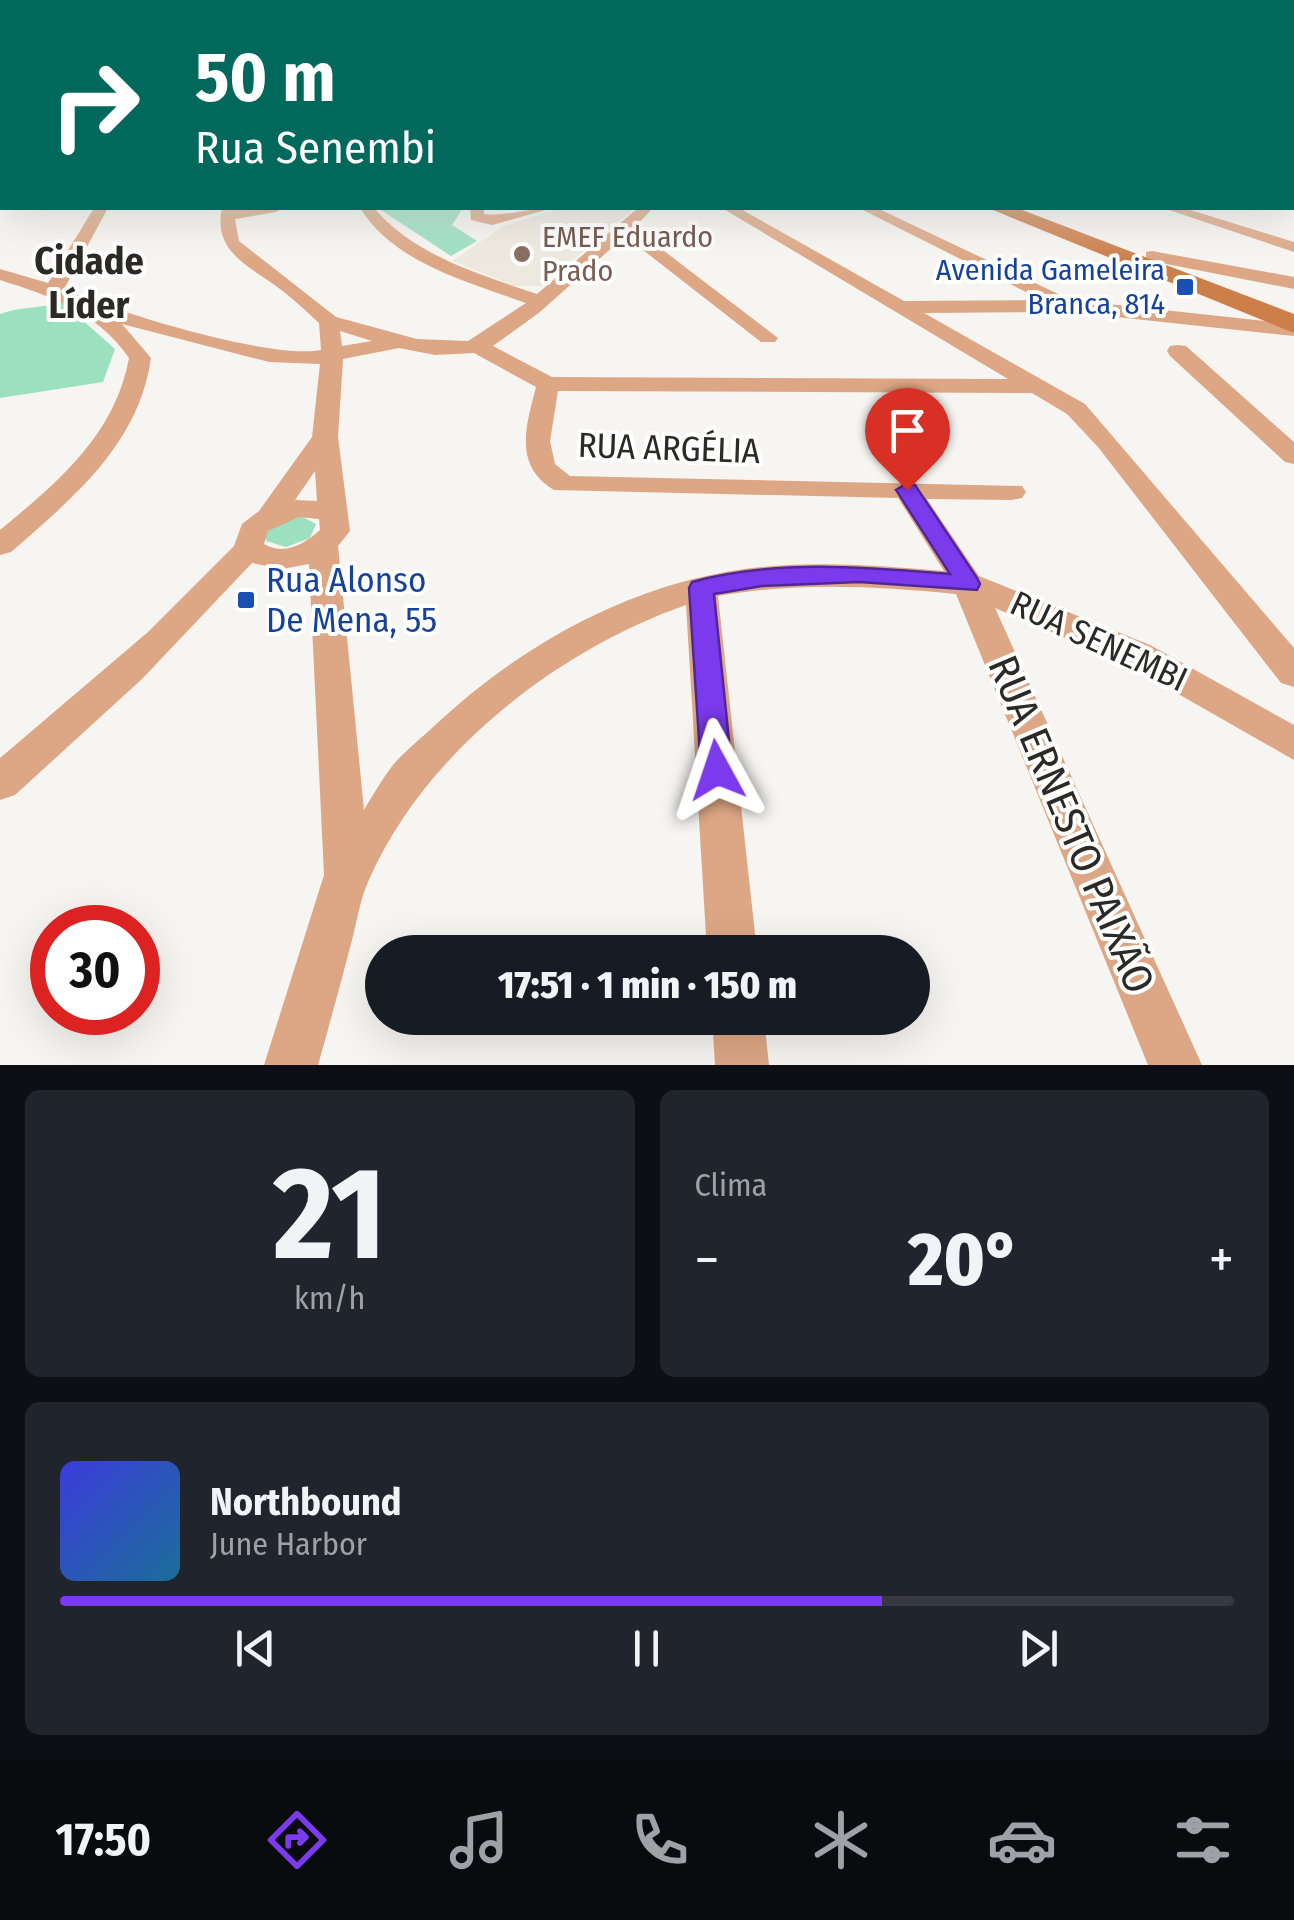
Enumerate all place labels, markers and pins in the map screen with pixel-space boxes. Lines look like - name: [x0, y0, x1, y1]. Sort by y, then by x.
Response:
- place label: EMEF Eduardo Prado: [542, 219, 713, 289]
- marker: EMEF Eduardo Prado: [511, 243, 533, 265]
- place label: Avenida Gameleira Branca, 814: [936, 252, 1165, 322]
- marker: Avenida Gameleira Branca, 814: [1174, 276, 1196, 298]
- pin: [865, 388, 950, 491]
- place label: Rua Alonso De Mena, 55: [266, 559, 437, 641]
- marker: Rua Alonso De Mena, 55: [235, 589, 257, 611]

